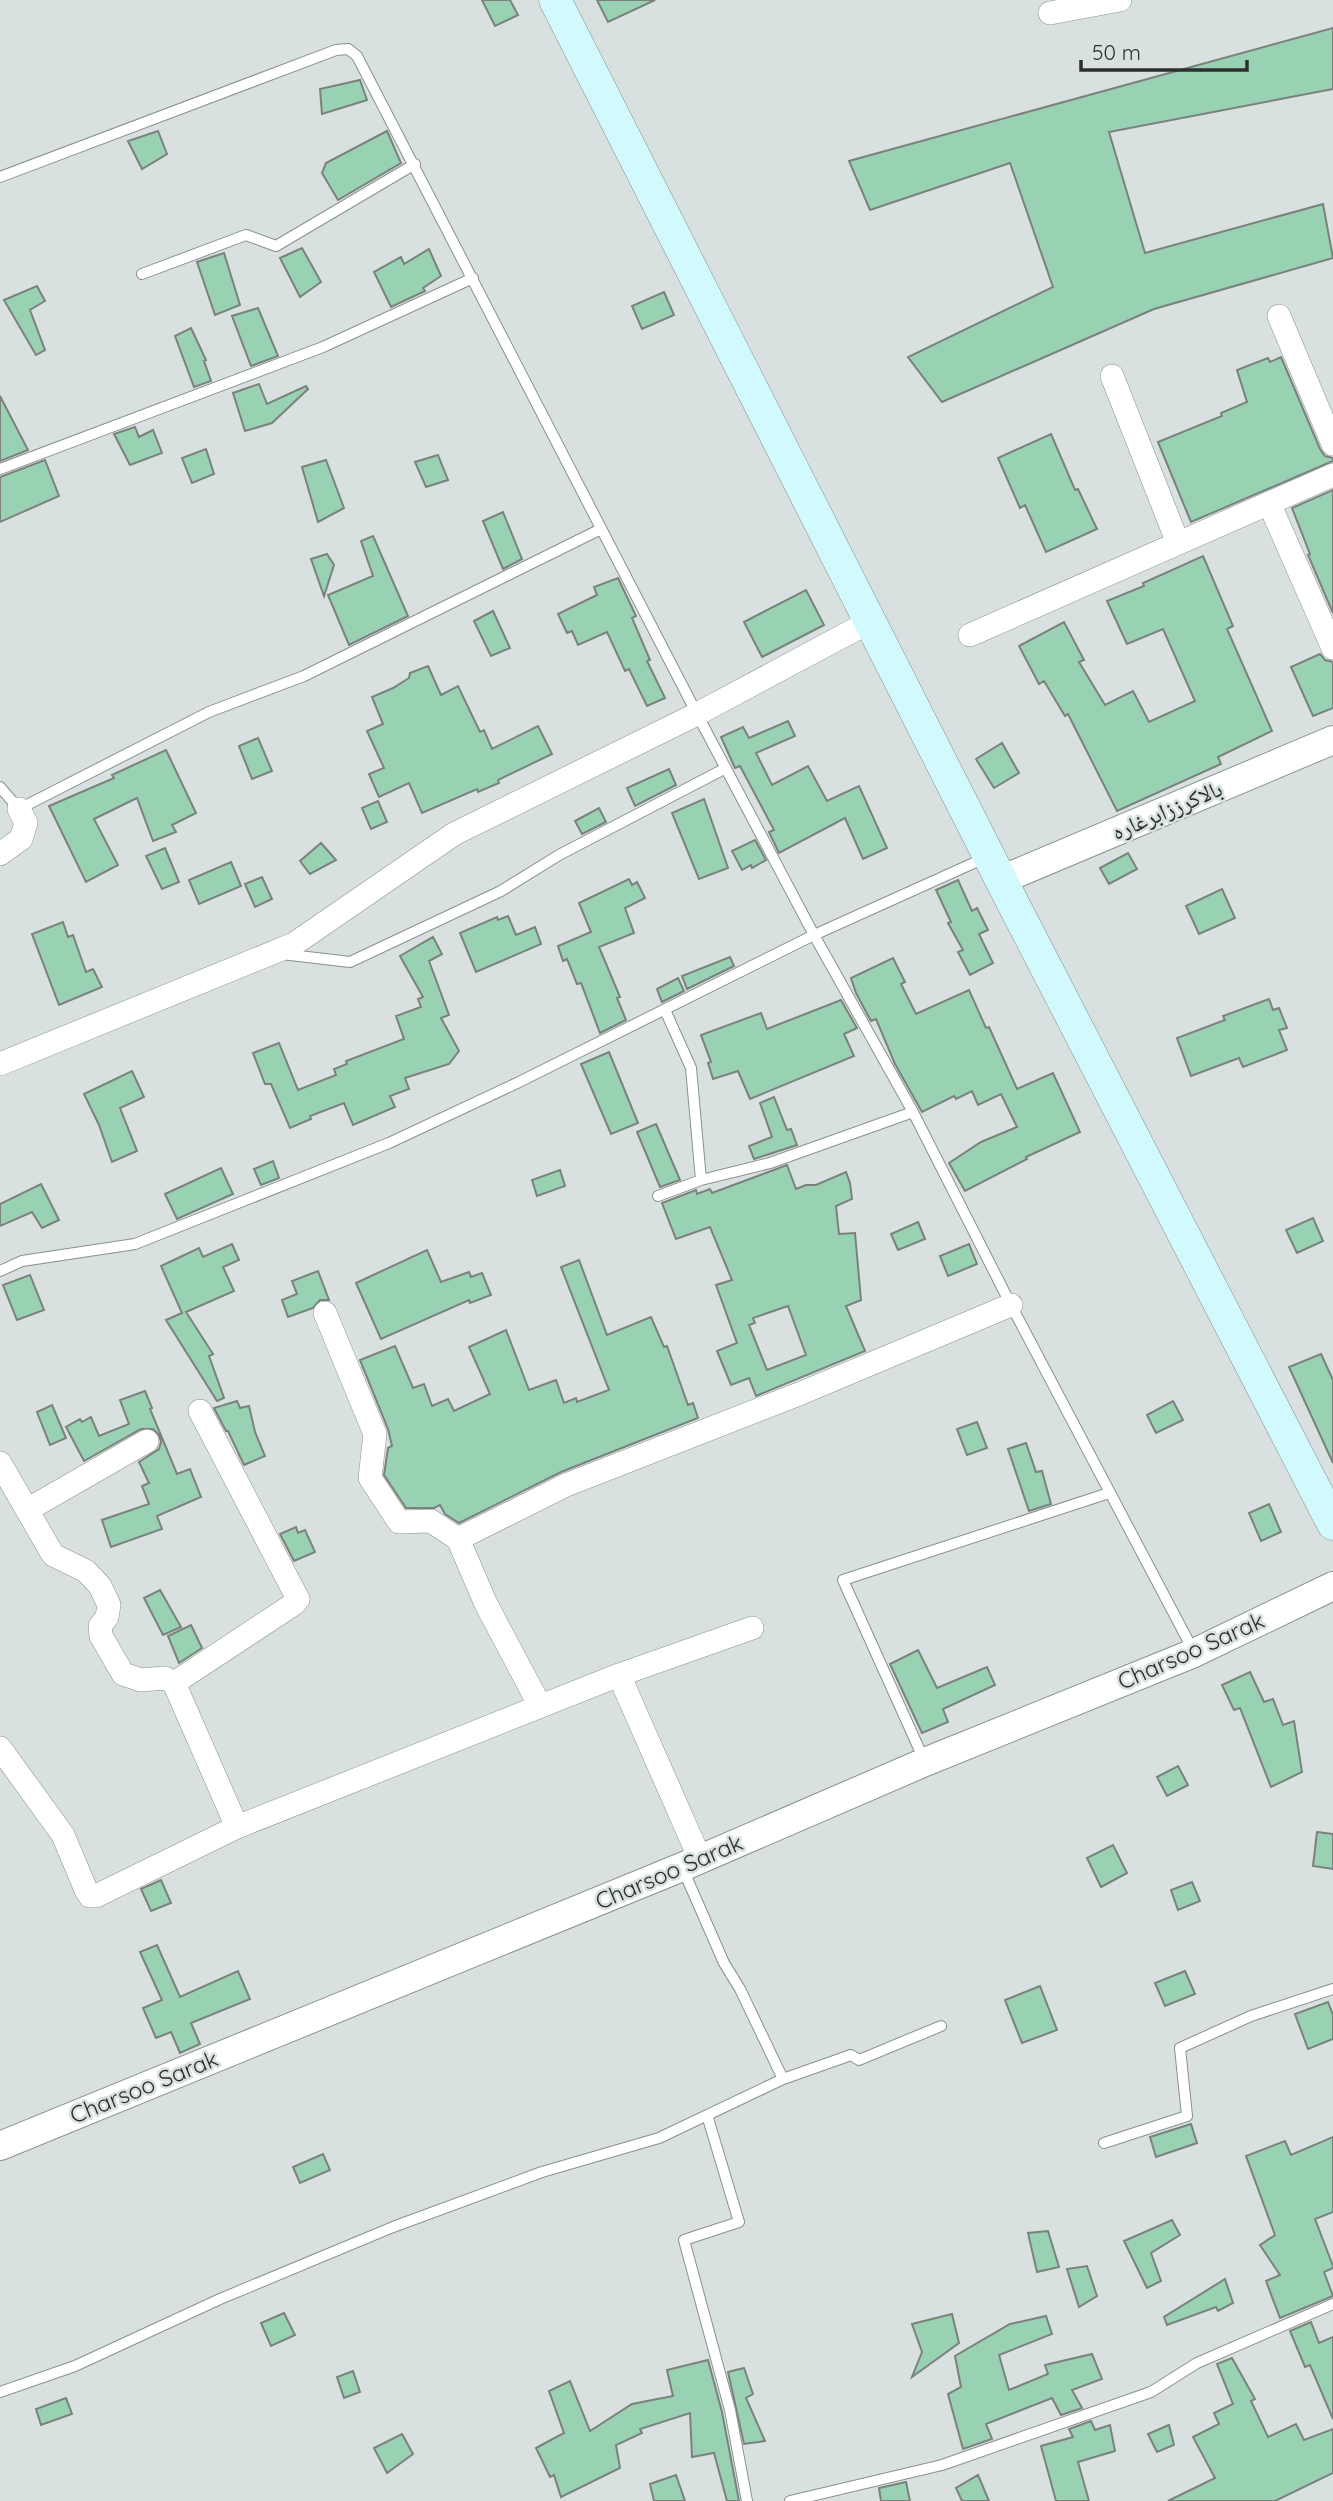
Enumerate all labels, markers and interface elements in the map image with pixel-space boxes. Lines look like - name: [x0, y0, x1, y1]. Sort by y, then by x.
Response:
- scale bar: [1081, 28, 1247, 72]
- text: 50 m: [1092, 39, 1141, 65]
- street label: بالاکرززابرغاره: [1107, 773, 1227, 846]
- street label: Charsoo Sarak: [1113, 1605, 1269, 1696]
- street label: Charsoo Sarak: [591, 1827, 747, 1916]
- street label: Charsoo Sarak: [65, 2044, 222, 2129]

